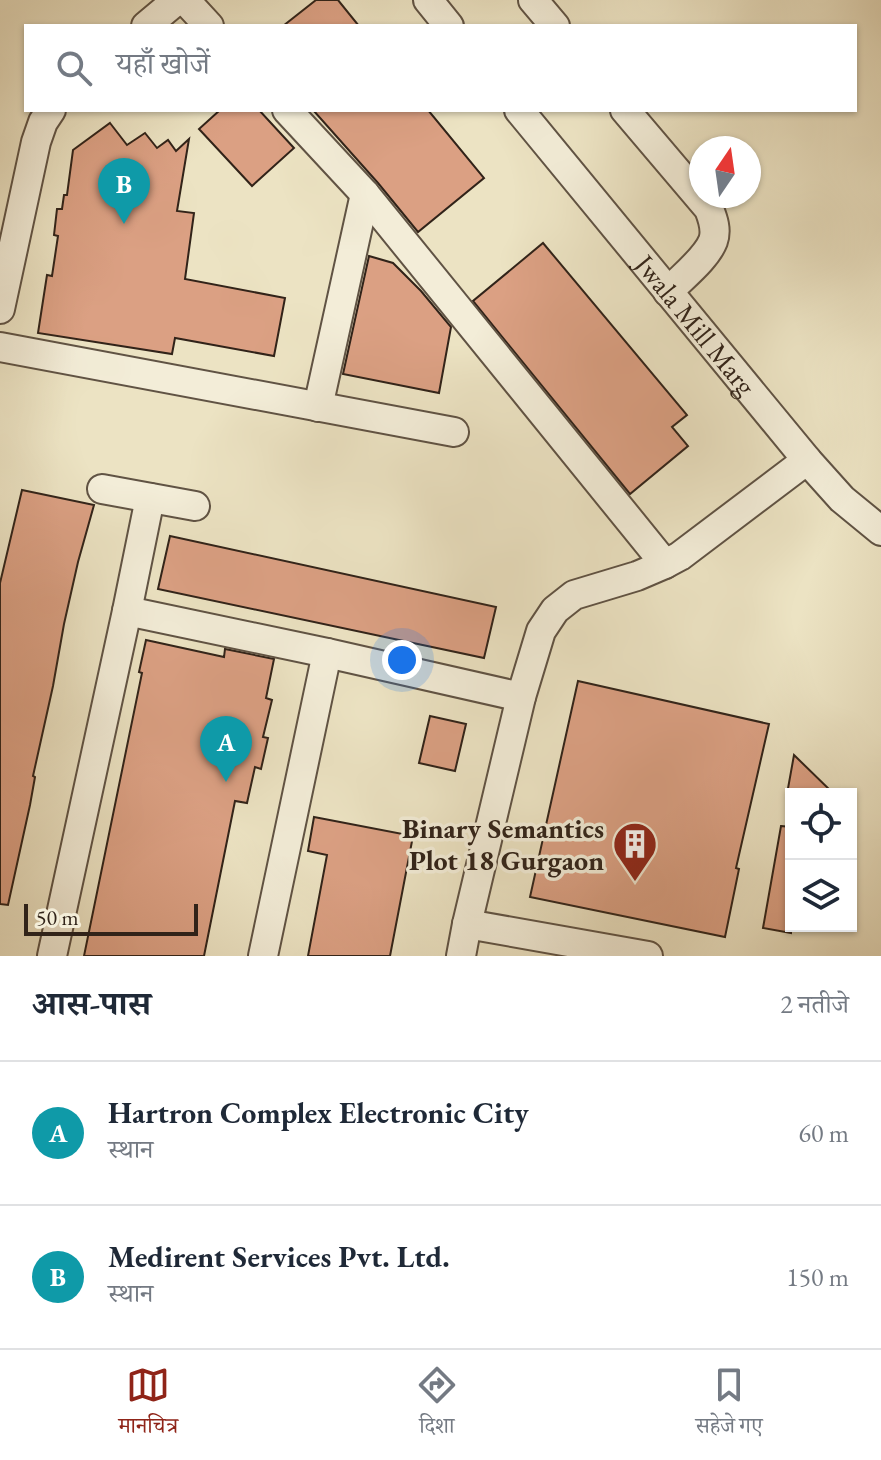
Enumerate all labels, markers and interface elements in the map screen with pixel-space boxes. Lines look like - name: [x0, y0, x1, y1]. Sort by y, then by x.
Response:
- search box: [24, 24, 857, 112]
- text: यहाँ खोजें: [116, 44, 210, 83]
- icon: search: [52, 46, 96, 90]
- north arrow: [689, 136, 761, 208]
- pin: B: [98, 158, 150, 224]
- street label: Jwala Mill Marg: [626, 245, 765, 403]
- your location: [382, 640, 422, 680]
- pin: A: [200, 716, 252, 782]
- map controls: [785, 788, 857, 932]
- button: locate: [785, 788, 857, 860]
- place label: Binary Semantics Plot 18 Gurgaon: [402, 810, 604, 878]
- building icon: Binary Semantics Plot 18 Gurgaon: [611, 820, 659, 883]
- button: layers: [785, 860, 857, 932]
- scale bar: [24, 900, 198, 936]
- text: 50 m: [36, 903, 79, 932]
- text: आस-पास: [32, 981, 151, 1025]
- text: 2 नतीजे: [780, 987, 849, 1021]
- text: Hartron Complex Electronic City: [108, 1093, 529, 1132]
- text: A: [49, 1116, 67, 1150]
- text: 60 m: [799, 1116, 849, 1150]
- text: स्थान: [108, 1132, 153, 1166]
- text: Medirent Services Pvt. Ltd.: [108, 1237, 450, 1276]
- text: B: [50, 1260, 66, 1294]
- text: 150 m: [786, 1260, 849, 1294]
- text: स्थान: [108, 1276, 153, 1310]
- tab: मानचित्र: [118, 1363, 178, 1447]
- tab: दिशा: [415, 1363, 459, 1447]
- tab: सहेजे गए: [696, 1363, 763, 1447]

